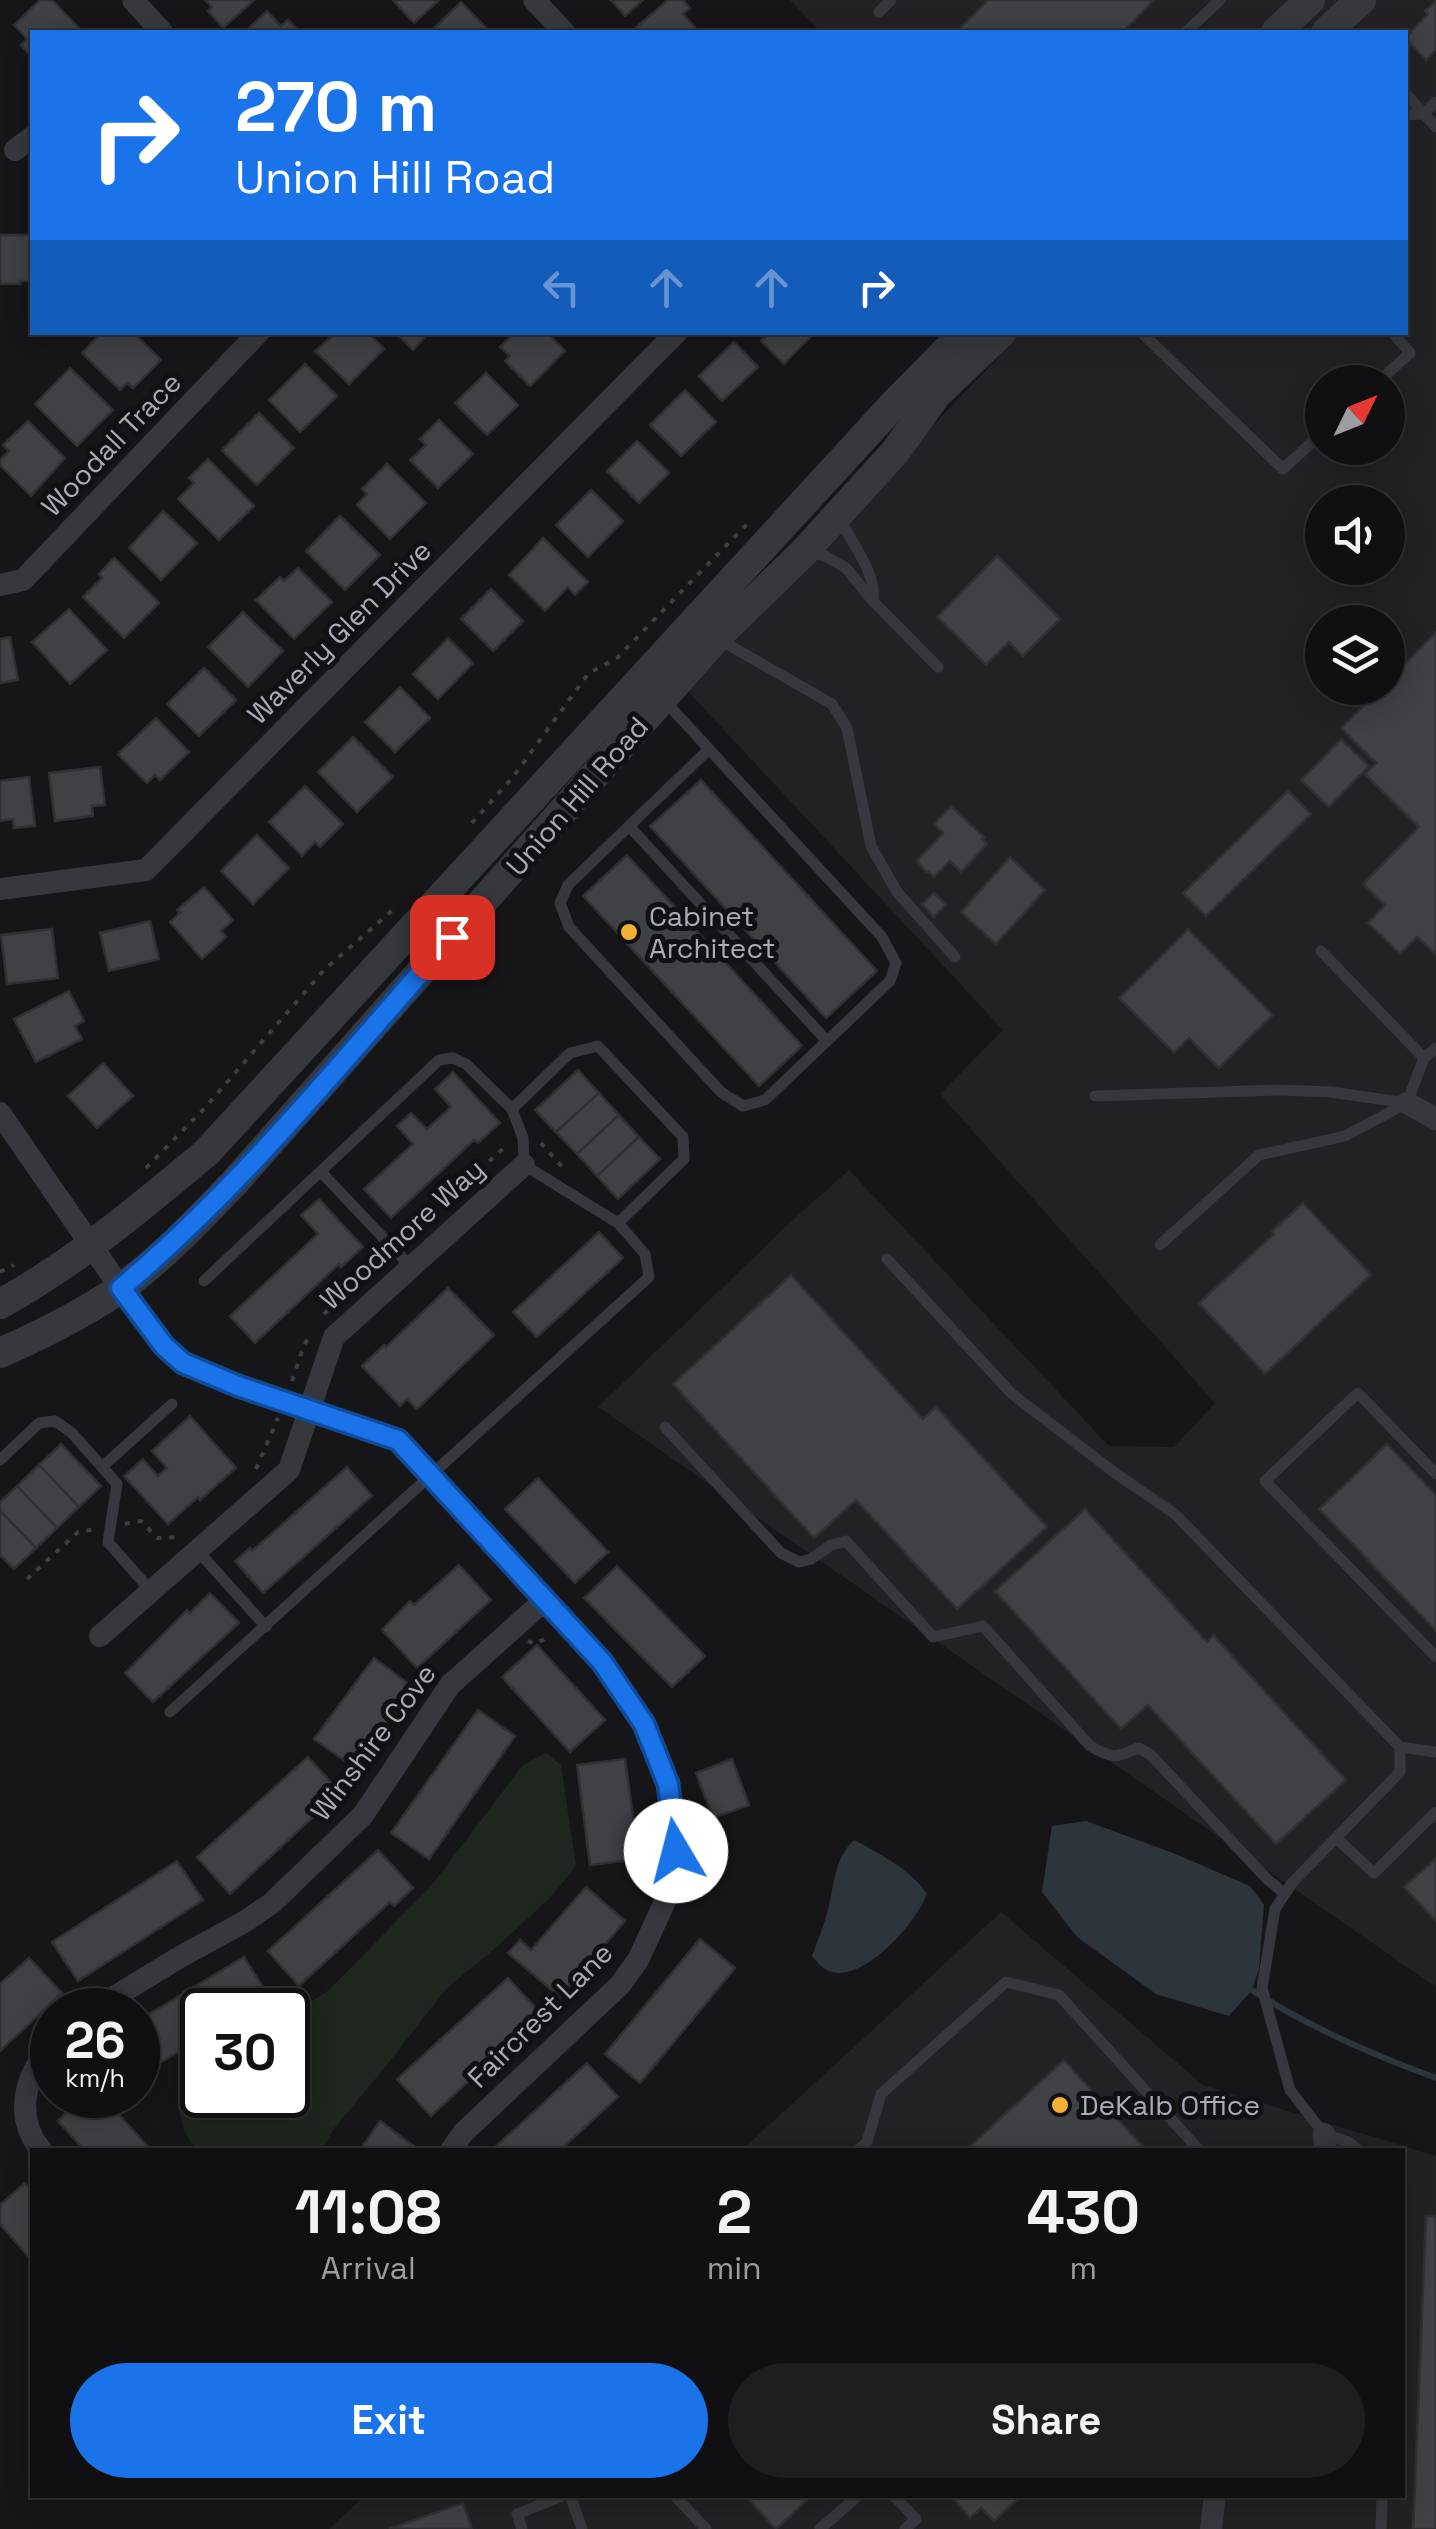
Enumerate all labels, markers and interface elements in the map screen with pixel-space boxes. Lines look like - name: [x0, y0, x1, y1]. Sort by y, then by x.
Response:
- text: 270 m: [235, 62, 437, 151]
- icon: right: [70, 70, 200, 200]
- text: Union Hill Road: [235, 149, 555, 206]
- icon: left: [534, 260, 589, 315]
- icon: ahead: [639, 260, 694, 315]
- icon: ahead: [744, 260, 799, 315]
- icon: right: [849, 260, 904, 315]
- street label: Woodall Trace: [33, 364, 189, 524]
- north arrow: [1305, 365, 1405, 465]
- map controls: [1305, 365, 1405, 705]
- button: sound: [1305, 485, 1405, 585]
- street label: Waverly Glen Drive: [239, 532, 439, 732]
- button: layers: [1305, 605, 1405, 705]
- street label: Union Hill Road: [498, 709, 656, 883]
- pin: [410, 895, 495, 980]
- place label: Cabinet Architect: [649, 898, 776, 966]
- icon: arrive: [425, 910, 480, 965]
- marker: Cabinet Architect: [618, 921, 640, 943]
- street label: Woodmore Way: [312, 1151, 492, 1317]
- street label: Winshire Cove: [302, 1657, 444, 1827]
- position arrow: [624, 1799, 728, 1903]
- street label: Faircrest Lane: [460, 1935, 620, 2095]
- speed limit sign: 30: [180, 1988, 310, 2118]
- text: 26: [65, 2009, 125, 2073]
- text: km/h: [65, 2062, 125, 2094]
- place label: DeKalb Office: [1080, 2087, 1260, 2123]
- marker: DeKalb Office: [1049, 2094, 1071, 2116]
- text: 11:08: [295, 2174, 442, 2251]
- text: 2: [716, 2174, 752, 2251]
- text: 430: [1027, 2174, 1140, 2251]
- text: Arrival: [321, 2248, 416, 2288]
- text: min: [707, 2248, 762, 2288]
- text: m: [1070, 2248, 1097, 2288]
- button: Exit: [70, 2363, 708, 2478]
- button: Share: [728, 2363, 1365, 2478]

